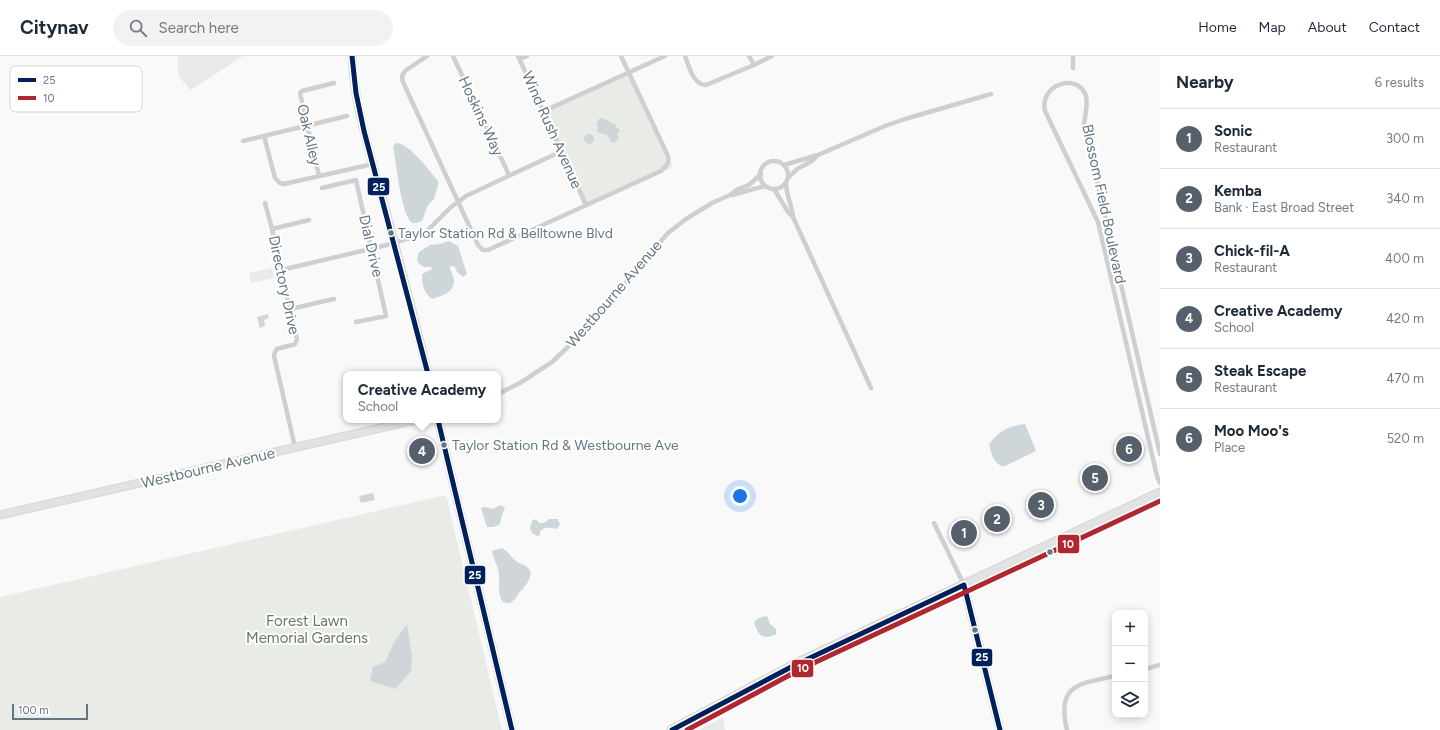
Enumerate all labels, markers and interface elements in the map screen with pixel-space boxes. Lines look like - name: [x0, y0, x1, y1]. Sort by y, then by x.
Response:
- search box: [113, 10, 393, 46]
- text: Citynav: [20, 16, 89, 39]
- icon: search: [127, 17, 149, 39]
- text: Search here: [159, 19, 239, 37]
- text: Home: [1198, 19, 1237, 36]
- text: Map: [1259, 19, 1286, 36]
- text: About: [1308, 19, 1347, 36]
- text: Contact: [1369, 19, 1420, 36]
- legend: [10, 66, 142, 112]
- street label: Wind Rush Avenue: [518, 69, 586, 191]
- text: Nearby: [1176, 72, 1234, 92]
- street label: Hoskins Way: [455, 73, 507, 159]
- text: 25: [43, 74, 55, 87]
- text: 6 results: [1375, 75, 1424, 90]
- text: 10: [43, 92, 55, 105]
- street label: Oak Alley: [293, 102, 325, 168]
- text: Sonic: [1214, 122, 1252, 140]
- street label: Blossom Field Boulevard: [1078, 123, 1130, 285]
- text: 1: [1186, 131, 1192, 146]
- text: 300 m: [1386, 131, 1424, 146]
- text: Restaurant: [1214, 140, 1277, 155]
- line badge: 25: [367, 177, 390, 196]
- text: 25: [373, 181, 385, 194]
- text: Kemba: [1214, 182, 1262, 200]
- text: 2: [1185, 191, 1193, 206]
- text: 340 m: [1386, 191, 1424, 206]
- text: Bank · East Broad Street: [1214, 200, 1354, 215]
- street label: Dial Drive: [355, 213, 387, 279]
- place label: Taylor Station Rd & Belltowne Blvd: [398, 225, 613, 242]
- marker: Taylor Station Rd & Belltowne Blvd: [386, 228, 396, 238]
- street label: Directory Drive: [265, 234, 303, 336]
- street label: Westbourne Avenue: [562, 237, 666, 351]
- text: Chick-fil-A: [1214, 242, 1290, 260]
- text: 3: [1185, 251, 1193, 266]
- text: 400 m: [1385, 251, 1424, 266]
- text: Restaurant: [1214, 260, 1277, 275]
- text: Creative Academy: [1214, 302, 1342, 320]
- text: 4: [1185, 311, 1193, 326]
- text: 420 m: [1386, 311, 1424, 326]
- text: School: [1214, 320, 1254, 335]
- text: Steak Escape: [1214, 362, 1306, 380]
- popup: [343, 371, 501, 423]
- text: 5: [1185, 371, 1193, 386]
- text: 470 m: [1386, 371, 1424, 386]
- text: Restaurant: [1214, 380, 1277, 395]
- text: Creative Academy: [358, 381, 486, 399]
- text: School: [358, 399, 398, 414]
- text: Moo Moo's: [1214, 422, 1289, 440]
- text: 6: [1185, 431, 1193, 446]
- text: 520 m: [1387, 431, 1424, 446]
- pin: 6: [1116, 434, 1142, 464]
- pin: 4: [409, 436, 435, 466]
- place label: Taylor Station Rd & Westbourne Ave: [452, 437, 679, 454]
- marker: Taylor Station Rd & Westbourne Ave: [439, 440, 449, 450]
- text: Place: [1214, 440, 1245, 455]
- street label: Westbourne Avenue: [139, 444, 277, 492]
- pin: 5: [1082, 463, 1108, 493]
- your location: [730, 486, 750, 506]
- pin: 3: [1028, 490, 1054, 520]
- pin: 2: [984, 504, 1010, 534]
- pin: 1: [951, 518, 977, 548]
- line badge: 10: [1057, 534, 1080, 554]
- text: 10: [1062, 538, 1074, 551]
- unlabelled marker: [1045, 547, 1055, 557]
- line badge: 25: [464, 565, 486, 585]
- text: 25: [469, 569, 481, 582]
- map controls: [1112, 610, 1148, 718]
- button: +: [1112, 610, 1148, 646]
- park label: Forest Lawn Memorial Gardens: [246, 612, 368, 647]
- unlabelled marker: [970, 625, 980, 635]
- button: −: [1112, 646, 1148, 682]
- line badge: 25: [971, 648, 993, 667]
- text: 25: [976, 651, 988, 664]
- line badge: 10: [791, 659, 814, 678]
- text: 10: [797, 662, 809, 675]
- button: layers: [1112, 682, 1148, 718]
- scale bar: [12, 702, 88, 721]
- text: 100 m: [18, 704, 49, 717]

